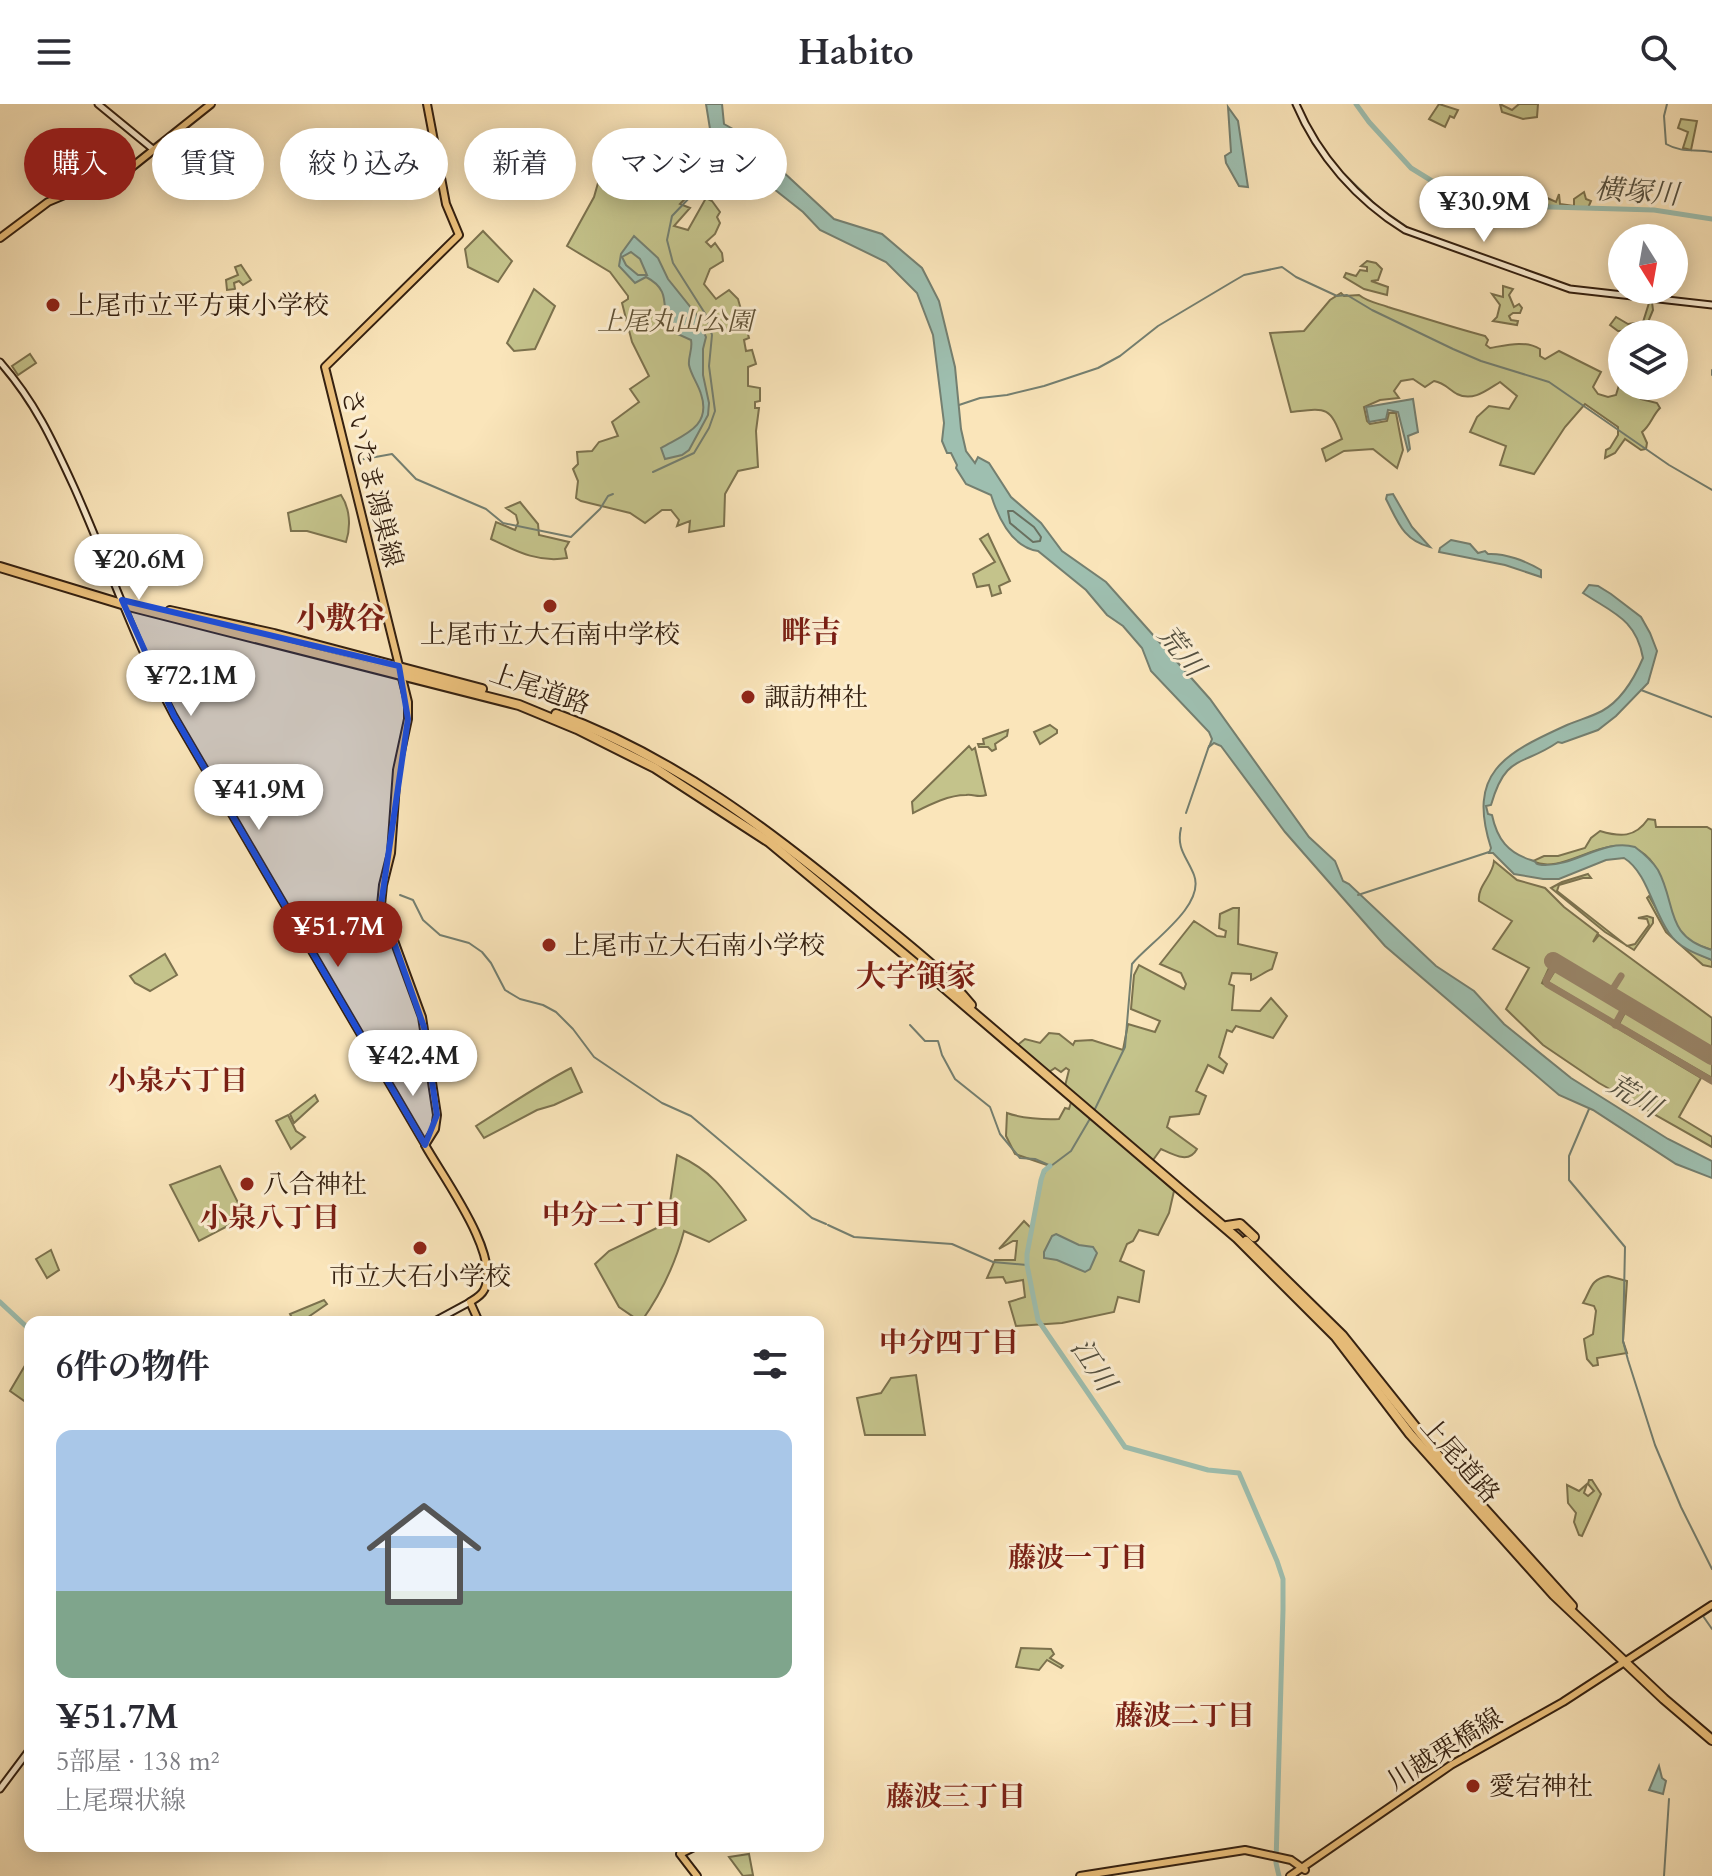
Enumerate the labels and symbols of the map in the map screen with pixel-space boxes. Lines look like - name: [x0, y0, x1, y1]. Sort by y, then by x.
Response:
- water label: 横塚川: [1594, 170, 1683, 214]
- pin: ¥30.9M: [1419, 176, 1549, 244]
- north arrow: [1608, 224, 1688, 304]
- place label: 上尾市立平方東小学校: [69, 288, 329, 323]
- marker: 上尾市立平方東小学校: [44, 296, 62, 314]
- park label: 上尾丸山公園: [597, 304, 757, 339]
- street label: さいたま鴻巣線: [333, 385, 411, 571]
- pin: ¥20.6M: [74, 534, 204, 602]
- marker: 上尾市立大石南中学校: [541, 597, 559, 615]
- district label: 小敷谷: [296, 598, 386, 639]
- district label: 畔吉: [781, 612, 841, 653]
- place label: 上尾市立大石南中学校: [420, 617, 680, 652]
- water label: 荒川: [1149, 617, 1215, 687]
- pin: ¥72.1M: [126, 650, 256, 718]
- street label: 上尾道路: [485, 656, 595, 722]
- place label: 諏訪神社: [764, 680, 868, 715]
- marker: 諏訪神社: [739, 688, 757, 706]
- pin: ¥41.9M: [194, 764, 324, 832]
- pin: ¥51.7M: [273, 901, 403, 969]
- place label: 上尾市立大石南小学校: [565, 928, 825, 963]
- marker: 上尾市立大石南小学校: [540, 936, 558, 954]
- district label: 大字領家: [856, 956, 976, 997]
- pin: ¥42.4M: [348, 1030, 478, 1098]
- district label: 小泉六丁目: [108, 1062, 248, 1100]
- water label: 荒川: [1600, 1065, 1670, 1128]
- place label: 八合神社: [263, 1167, 367, 1202]
- marker: 八合神社: [238, 1175, 256, 1193]
- district label: 中分二丁目: [542, 1196, 682, 1234]
- district label: 小泉八丁目: [200, 1199, 340, 1237]
- marker: 市立大石小学校: [411, 1239, 429, 1257]
- place label: 市立大石小学校: [329, 1259, 511, 1294]
- district label: 中分四丁目: [879, 1324, 1019, 1362]
- water label: 江川: [1062, 1331, 1126, 1401]
- street label: 上尾道路: [1413, 1409, 1507, 1511]
- district label: 藤波一丁目: [1008, 1539, 1148, 1577]
- district label: 藤波二丁目: [1115, 1697, 1255, 1735]
- street label: 川越栗橋線: [1381, 1700, 1509, 1798]
- place label: 愛宕神社: [1489, 1769, 1593, 1804]
- marker: 愛宕神社: [1464, 1777, 1482, 1795]
- district label: 藤波三丁目: [886, 1778, 1026, 1816]

